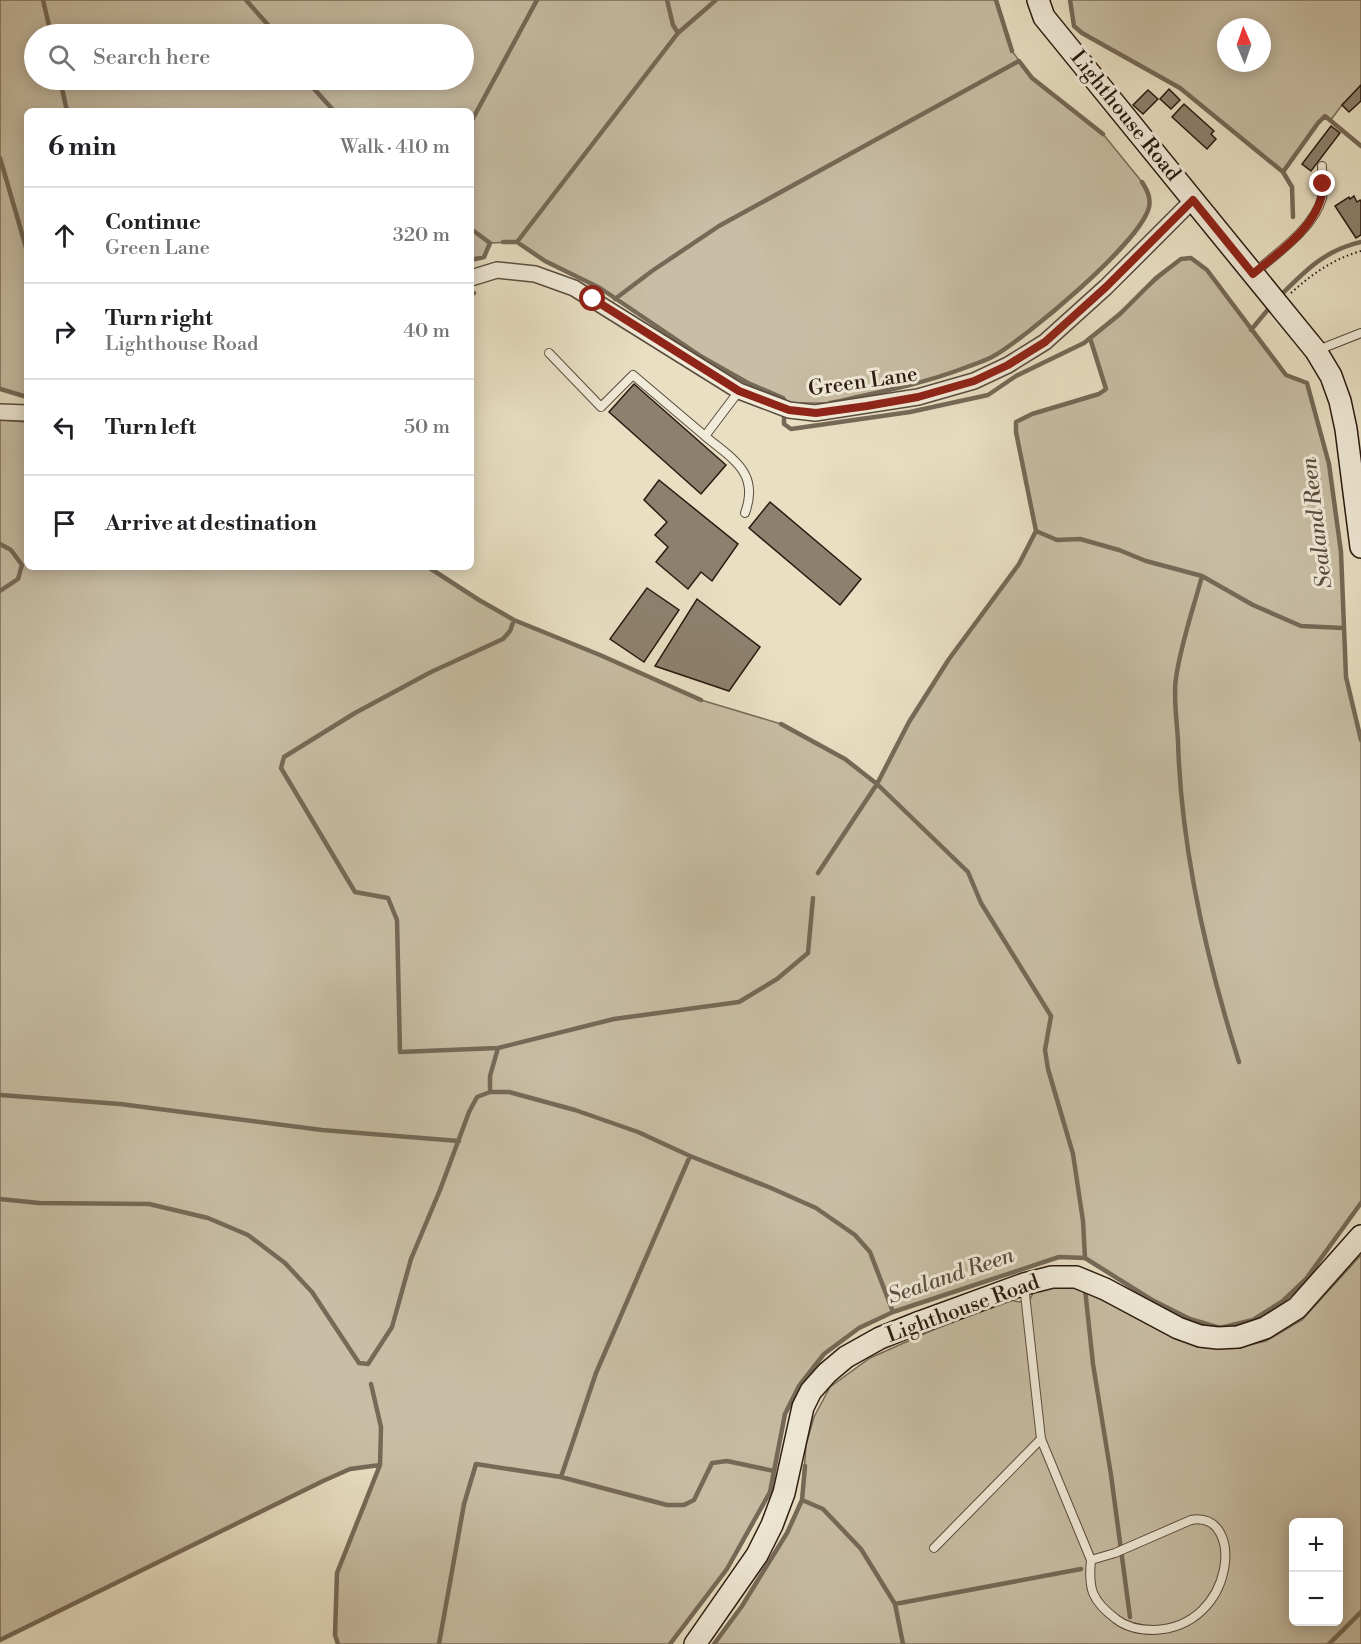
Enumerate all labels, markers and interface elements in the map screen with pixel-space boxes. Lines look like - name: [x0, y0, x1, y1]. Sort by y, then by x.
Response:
- north arrow: [1217, 18, 1271, 72]
- search box: [24, 24, 474, 90]
- icon: search: [45, 41, 78, 74]
- text: Search here: [93, 44, 210, 71]
- street label: Lighthouse Road: [1064, 45, 1186, 187]
- text: 6 min: [48, 131, 116, 163]
- text: Walk · 410 m: [340, 135, 450, 160]
- route end: [1309, 170, 1335, 196]
- text: Continue: [105, 209, 201, 236]
- icon: ahead: [48, 219, 81, 252]
- text: 320 m: [393, 223, 450, 248]
- text: Green Lane: [105, 236, 210, 261]
- route start: [579, 285, 605, 311]
- text: Turn right: [105, 305, 213, 332]
- icon: right: [48, 315, 81, 348]
- text: 40 m: [403, 319, 450, 344]
- text: Lighthouse Road: [105, 332, 258, 357]
- street label: Green Lane: [807, 361, 919, 403]
- icon: left: [48, 411, 81, 444]
- text: Turn left: [105, 414, 196, 441]
- text: 50 m: [404, 415, 450, 440]
- water label: Sealand Reen: [1295, 455, 1338, 590]
- icon: arrive: [48, 507, 81, 540]
- text: Arrive at destination: [105, 510, 317, 537]
- water label: Sealand Reen: [884, 1242, 1018, 1310]
- street label: Lighthouse Road: [883, 1269, 1043, 1349]
- map controls: [1289, 1518, 1343, 1626]
- button: +: [1289, 1518, 1343, 1572]
- button: −: [1289, 1572, 1343, 1626]

